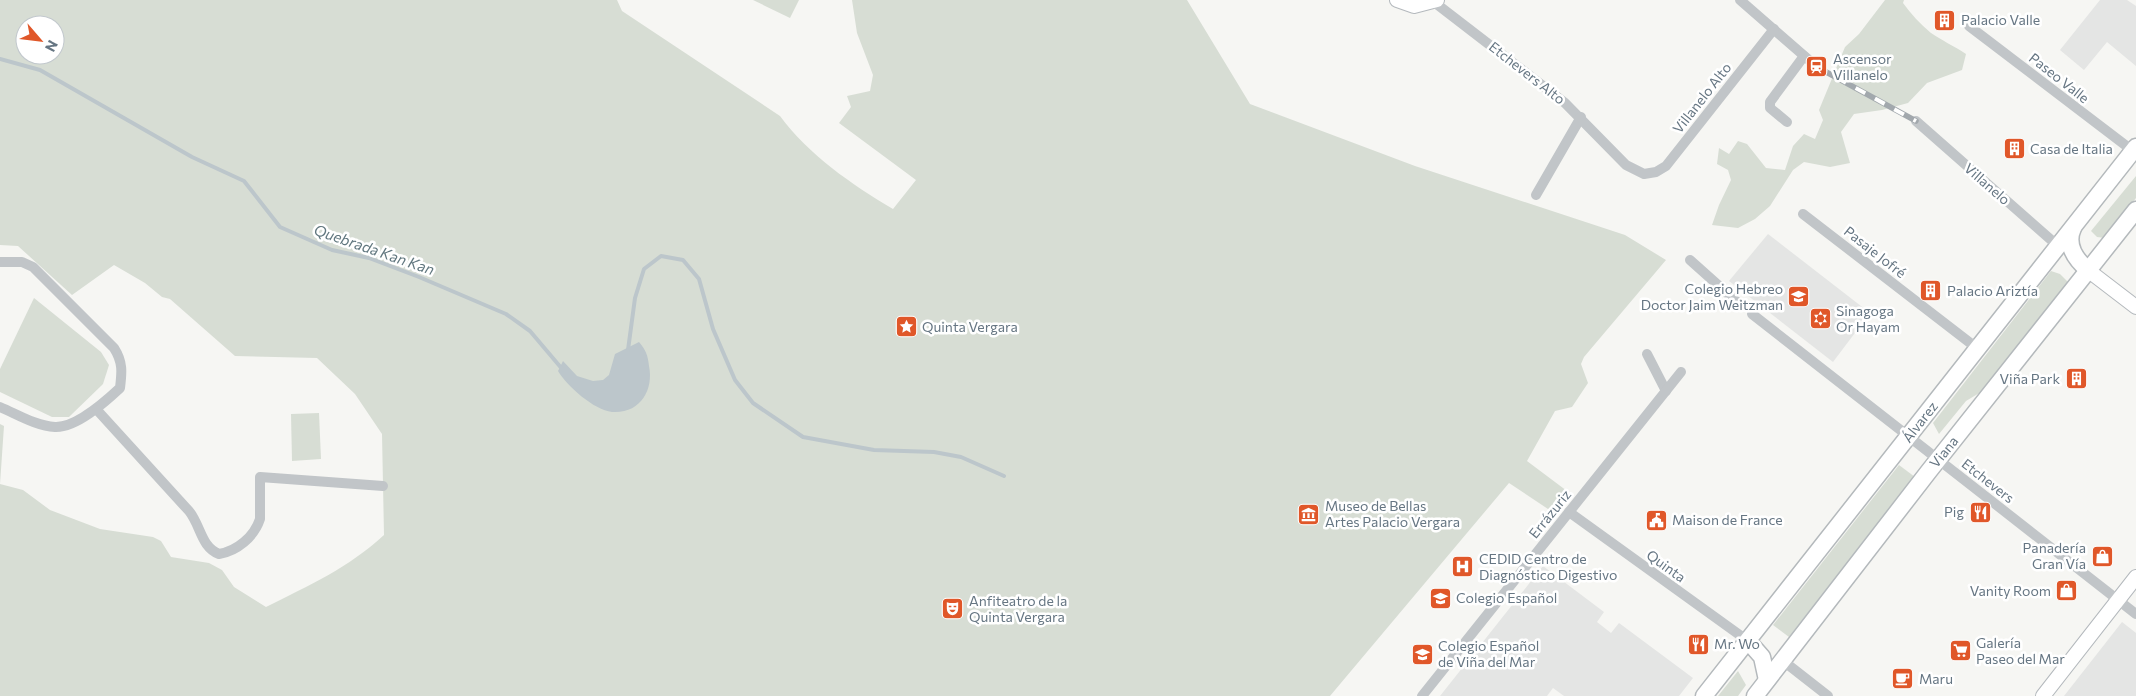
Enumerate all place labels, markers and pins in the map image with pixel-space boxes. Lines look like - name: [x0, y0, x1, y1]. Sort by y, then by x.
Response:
- building icon: Palacio Valle: [1933, 8, 1957, 32]
- place label: Palacio Valle: [1961, 11, 2040, 28]
- place label: Ascensor Villanelo: [1833, 50, 1892, 83]
- station icon: Ascensor Villanelo: [1805, 55, 1829, 79]
- building icon: Casa de Italia: [2002, 137, 2026, 161]
- place label: Casa de Italia: [2030, 140, 2113, 157]
- building icon: Palacio Ariztía: [1919, 279, 1943, 303]
- place label: Colegio Hebreo Doctor Jaim Weitzman: [1641, 280, 1783, 313]
- place label: Palacio Ariztía: [1947, 282, 2038, 299]
- school or university icon: Colegio Hebreo Doctor Jaim Weitzman: [1787, 285, 1811, 309]
- place label: Sinagoga Or Hayam: [1836, 302, 1900, 335]
- synagogue icon: Sinagoga Or Hayam: [1808, 307, 1832, 331]
- place icon: Quinta Vergara: [894, 315, 918, 339]
- place label: Quinta Vergara: [922, 318, 1018, 335]
- building icon: Viña Park: [2064, 367, 2088, 391]
- place label: Viña Park: [1999, 370, 2060, 387]
- place label: Museo de Bellas Artes Palacio Vergara: [1325, 497, 1460, 530]
- restaurant icon: Pig: [1968, 500, 1992, 524]
- museum icon: Museo de Bellas Artes Palacio Vergara: [1297, 502, 1321, 526]
- place label: Pig: [1944, 503, 1964, 520]
- public building icon: Maison de France: [1644, 508, 1668, 532]
- place label: Maison de France: [1672, 511, 1783, 528]
- place label: Panadería Gran Vía: [2023, 539, 2086, 572]
- shop icon: Panadería Gran Vía: [2090, 544, 2114, 568]
- place label: CEDID Centro de Diagnóstico Digestivo: [1479, 550, 1617, 583]
- hospital icon: CEDID Centro de Diagnóstico Digestivo: [1451, 555, 1475, 579]
- shop icon: Vanity Room: [2055, 579, 2079, 603]
- place label: Vanity Room: [1970, 582, 2051, 599]
- school or university icon: Colegio Español: [1428, 586, 1452, 610]
- place label: Colegio Español: [1456, 589, 1557, 606]
- place label: Anfiteatro de la Quinta Vergara: [969, 592, 1067, 625]
- theatre icon: Anfiteatro de la Quinta Vergara: [941, 597, 965, 621]
- restaurant icon: Mr. Wo: [1686, 632, 1710, 656]
- place label: Galería Paseo del Mar: [1976, 634, 2065, 667]
- place label: Mr. Wo: [1714, 635, 1760, 652]
- place label: Colegio Español de Viña del Mar: [1438, 637, 1539, 670]
- supermarket icon: Galería Paseo del Mar: [1948, 639, 1972, 663]
- school or university icon: Colegio Español de Viña del Mar: [1410, 642, 1434, 666]
- cafe icon: Maru: [1891, 667, 1915, 691]
- place label: Maru: [1919, 670, 1953, 687]

